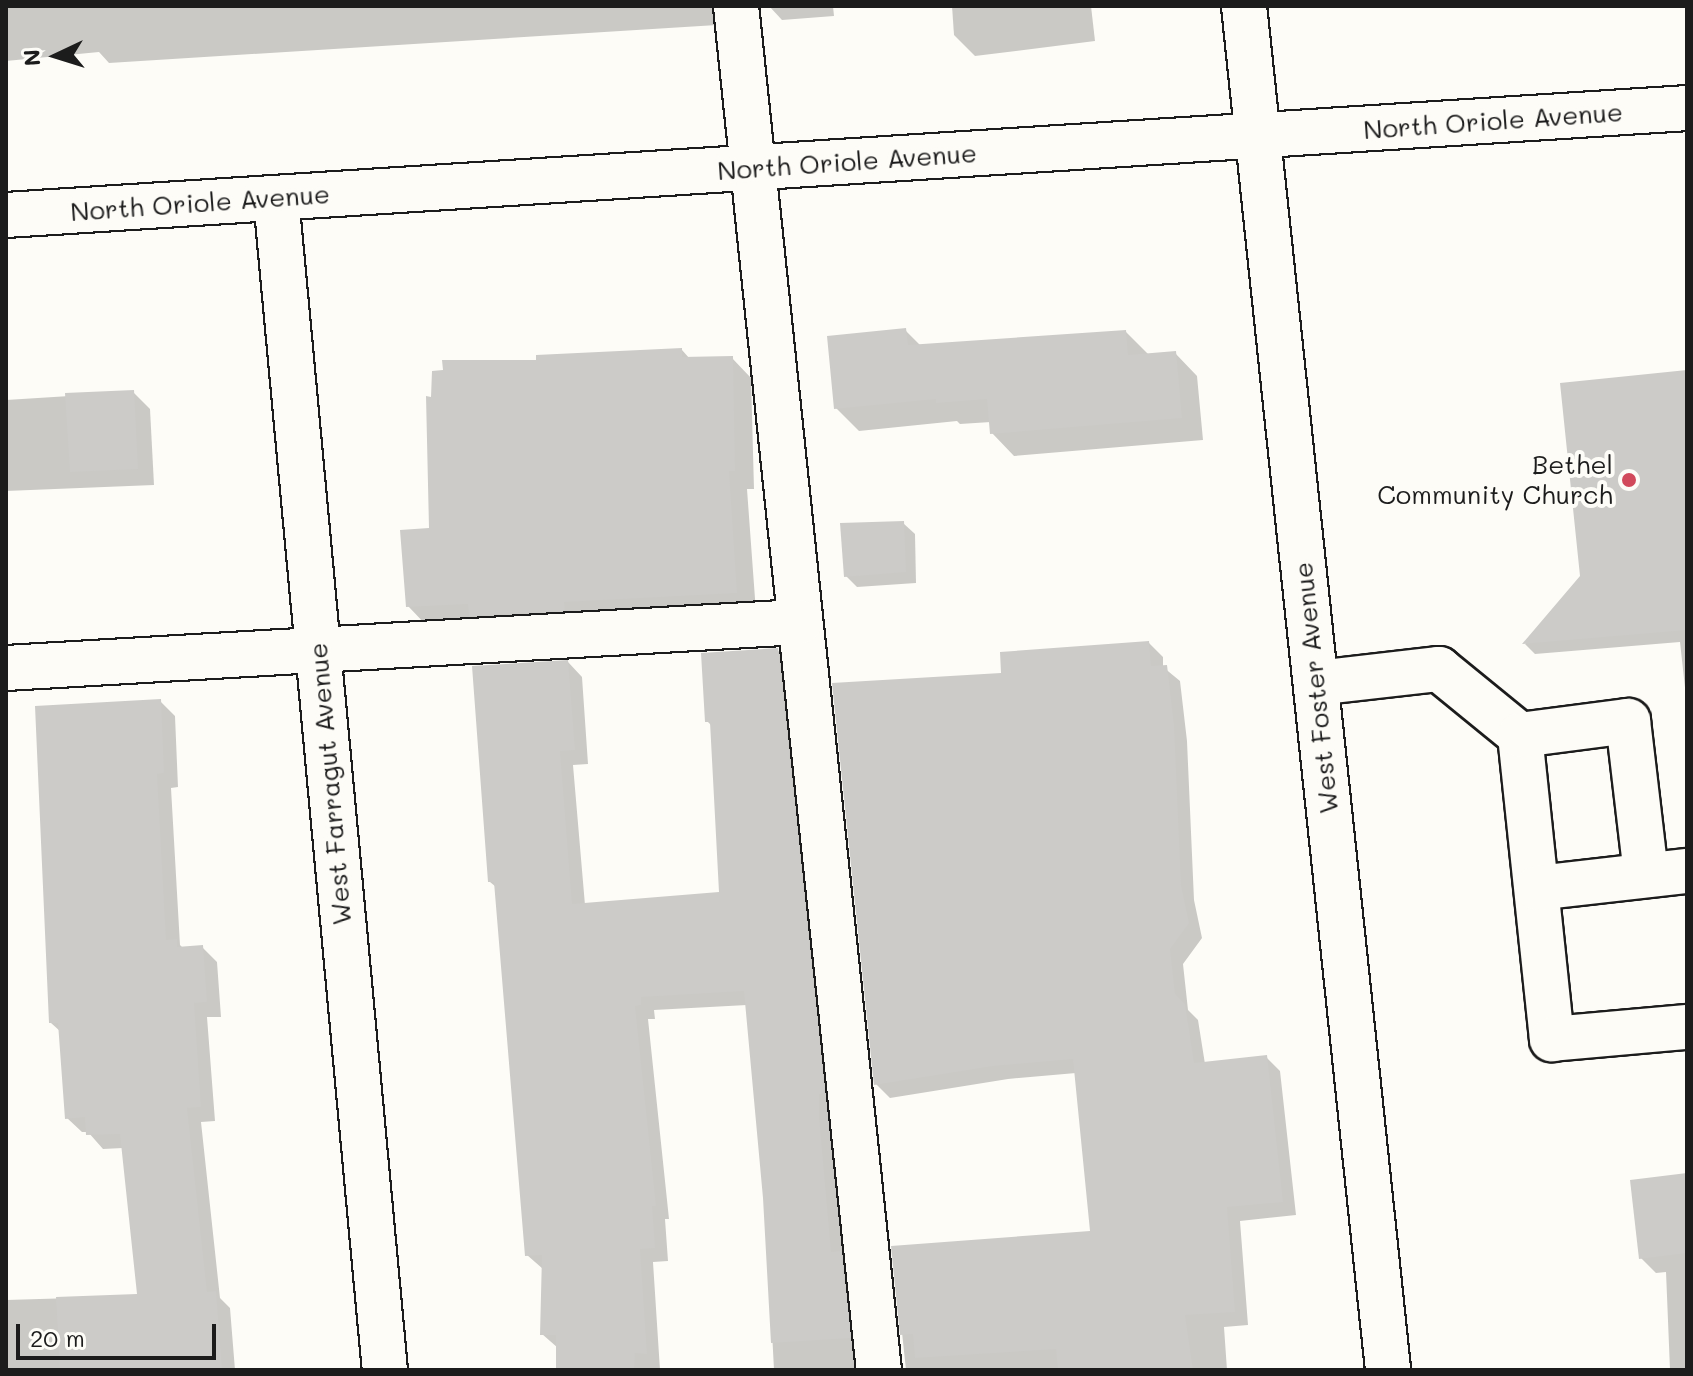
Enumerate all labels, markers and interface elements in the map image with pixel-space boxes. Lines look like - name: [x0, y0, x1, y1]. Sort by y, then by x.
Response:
- north arrow: [16, 16, 96, 96]
- text: N: [17, 48, 47, 67]
- street label: North Oriole Avenue: [1362, 96, 1624, 146]
- street label: North Oriole Avenue: [716, 137, 978, 187]
- street label: North Oriole Avenue: [69, 178, 331, 228]
- place label: Bethel Community Church: [1377, 449, 1613, 510]
- marker: Bethel Community Church: [1620, 471, 1638, 489]
- street label: West Foster Avenue: [1287, 561, 1345, 815]
- street label: West Farragut Avenue: [302, 641, 358, 927]
- scale bar: [20, 1308, 220, 1358]
- text: 20 m: [30, 1322, 85, 1353]

